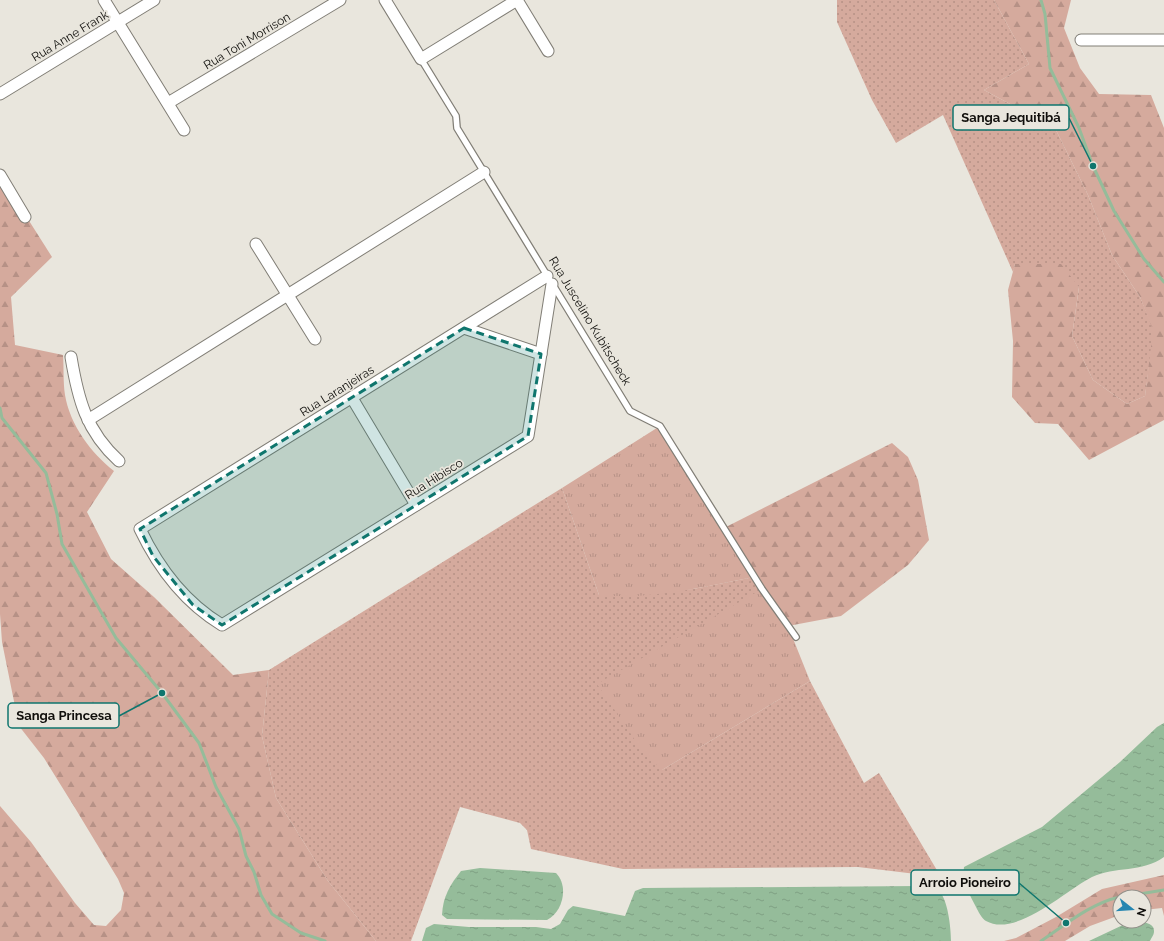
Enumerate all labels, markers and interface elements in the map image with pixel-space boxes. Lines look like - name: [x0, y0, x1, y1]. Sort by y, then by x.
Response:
- street label: Rua Anne Frank: [29, 7, 111, 64]
- street label: Rua Toni Morrison: [201, 10, 293, 72]
- callout: Sanga Jequitibá: [953, 105, 1069, 130]
- text: Sanga Jequitibá: [961, 110, 1061, 125]
- street label: Rua Juscelino Kubitscheck: [546, 254, 634, 388]
- street label: Rua Laranjeiras: [297, 363, 377, 419]
- street label: Rua Hibisco: [403, 456, 465, 502]
- callout: Sanga Princesa: [8, 703, 119, 728]
- text: Sanga Princesa: [16, 708, 112, 723]
- callout: Arroio Pioneiro: [911, 870, 1019, 895]
- text: Arroio Pioneiro: [919, 875, 1011, 890]
- north arrow: [1112, 889, 1152, 929]
- text: N: [1134, 906, 1149, 918]

